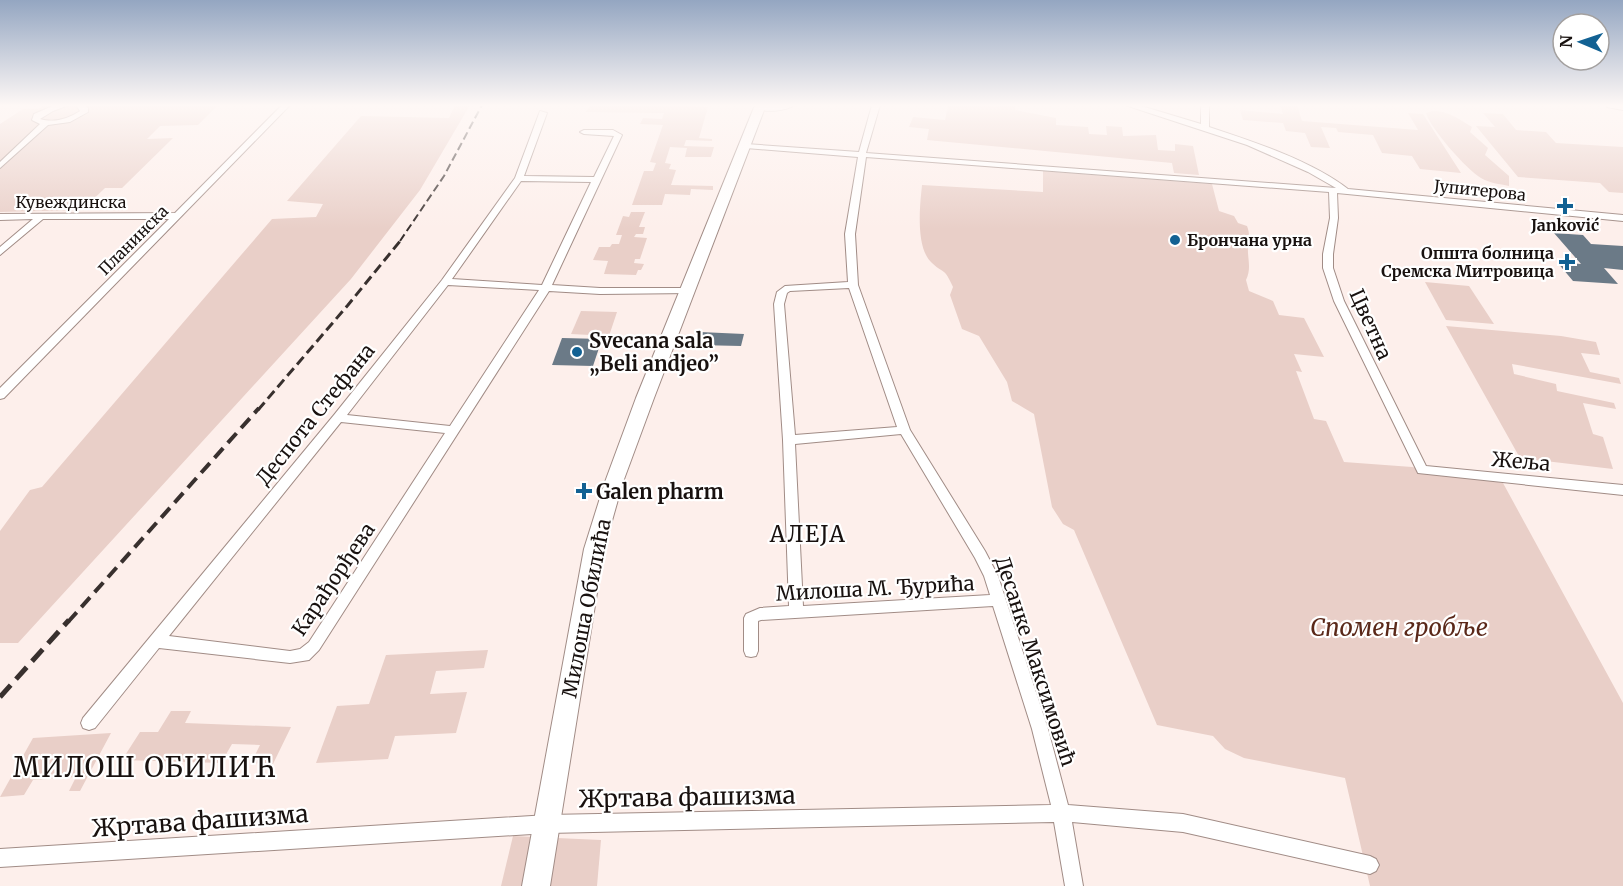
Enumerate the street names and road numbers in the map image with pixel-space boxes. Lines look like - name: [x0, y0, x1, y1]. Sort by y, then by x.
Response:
- street label: Јупитерова: [1432, 175, 1527, 205]
- street label: Кувеждинска: [16, 192, 127, 212]
- street label: Планинска: [94, 201, 172, 279]
- street label: Цветна: [1344, 285, 1398, 363]
- street label: Деспота Стефана: [250, 338, 380, 490]
- street label: Жеља: [1490, 446, 1552, 476]
- street label: Милоша Обилића: [556, 516, 616, 700]
- street label: Карађорђева: [286, 518, 380, 640]
- street label: Десанке Максимовић: [990, 553, 1082, 769]
- street label: Милоша М. Ђурића: [775, 570, 975, 606]
- street label: Жртава фашизма: [578, 780, 796, 814]
- street label: Жртава фашизма: [91, 798, 309, 844]

